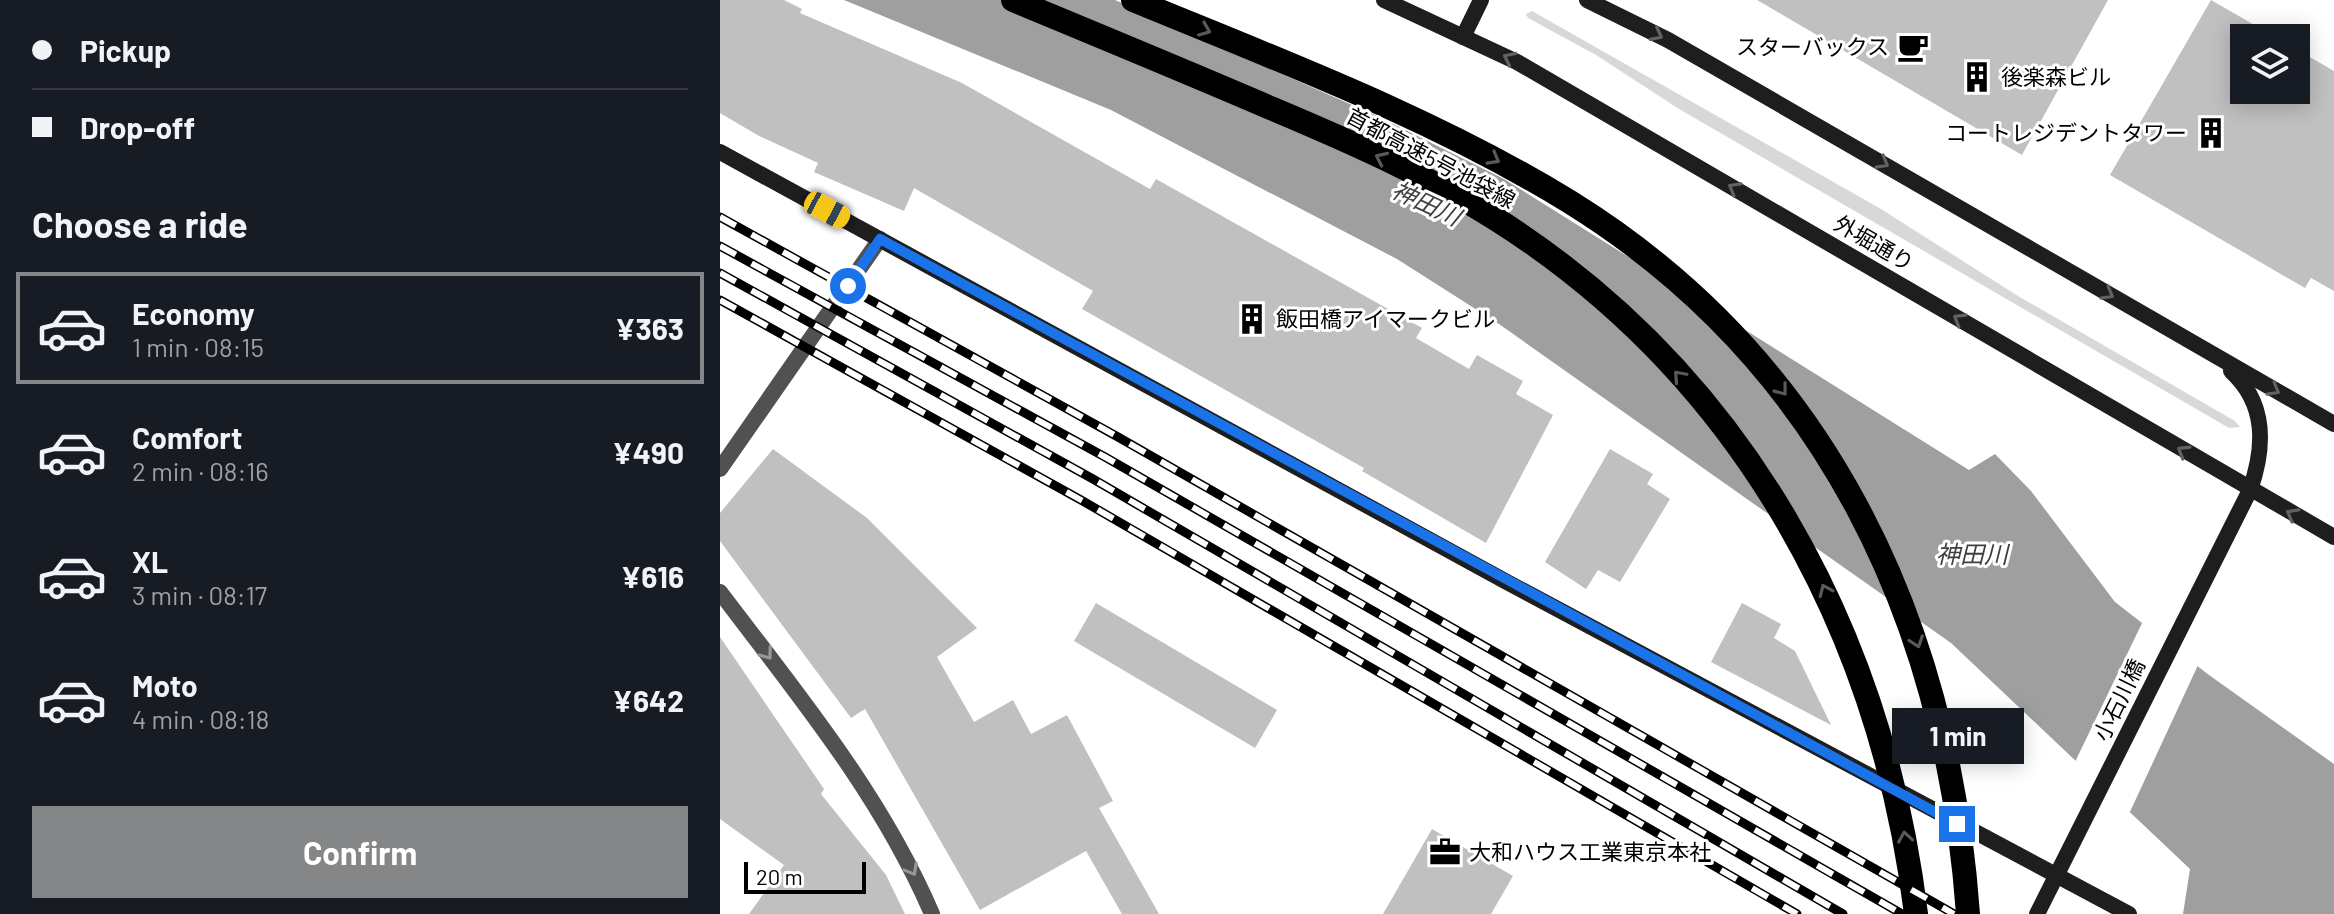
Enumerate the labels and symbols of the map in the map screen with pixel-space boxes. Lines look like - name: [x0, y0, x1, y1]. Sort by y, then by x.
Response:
- one-way arrow: [1197, 20, 1211, 36]
- one-way arrow: [1649, 25, 1664, 40]
- cafe icon: スターバックス: [1896, 30, 1930, 64]
- place label: スターバックス: [1736, 33, 1889, 59]
- one-way arrow: [1502, 53, 1517, 68]
- building icon: 後楽森ビル: [1960, 60, 1994, 94]
- place label: 後楽森ビル: [2001, 63, 2111, 89]
- street label: 首都高速5号池袋線: [1343, 102, 1520, 213]
- building icon: コートレジデントタワー: [2194, 116, 2228, 150]
- place label: コートレジデントタワー: [1945, 119, 2187, 145]
- one-way arrow: [1485, 149, 1500, 164]
- one-way arrow: [1375, 152, 1390, 168]
- one-way arrow: [1874, 153, 1889, 169]
- water label: 神田川: [1388, 174, 1468, 232]
- one-way arrow: [1729, 182, 1743, 198]
- car: [800, 188, 854, 232]
- street label: 外堀通り: [1830, 209, 1919, 275]
- route start: [830, 268, 866, 304]
- one-way arrow: [2099, 284, 2113, 300]
- building icon: 飯田橋アイマークビル: [1235, 302, 1269, 336]
- place label: 飯田橋アイマークビル: [1276, 305, 1495, 331]
- one-way arrow: [1953, 313, 1968, 329]
- one-way arrow: [1675, 371, 1689, 386]
- one-way arrow: [2266, 380, 2280, 396]
- one-way arrow: [1772, 381, 1786, 396]
- one-way arrow: [2177, 445, 2192, 461]
- one-way arrow: [2286, 508, 2300, 523]
- water label: 神田川: [1936, 539, 2011, 568]
- one-way arrow: [1819, 584, 1835, 598]
- one-way arrow: [1907, 635, 1923, 649]
- one-way arrow: [758, 646, 772, 660]
- street label: 小石川橋: [2087, 654, 2149, 745]
- callout: 1 min: [1891, 708, 2023, 764]
- route end: [1939, 806, 1975, 842]
- one-way arrow: [1897, 830, 1914, 844]
- office icon: 大和ハウス工業東京本社: [1428, 835, 1462, 869]
- place label: 大和ハウス工業東京本社: [1469, 838, 1711, 864]
- scale bar: [744, 858, 866, 894]
- one-way arrow: [902, 862, 917, 876]

